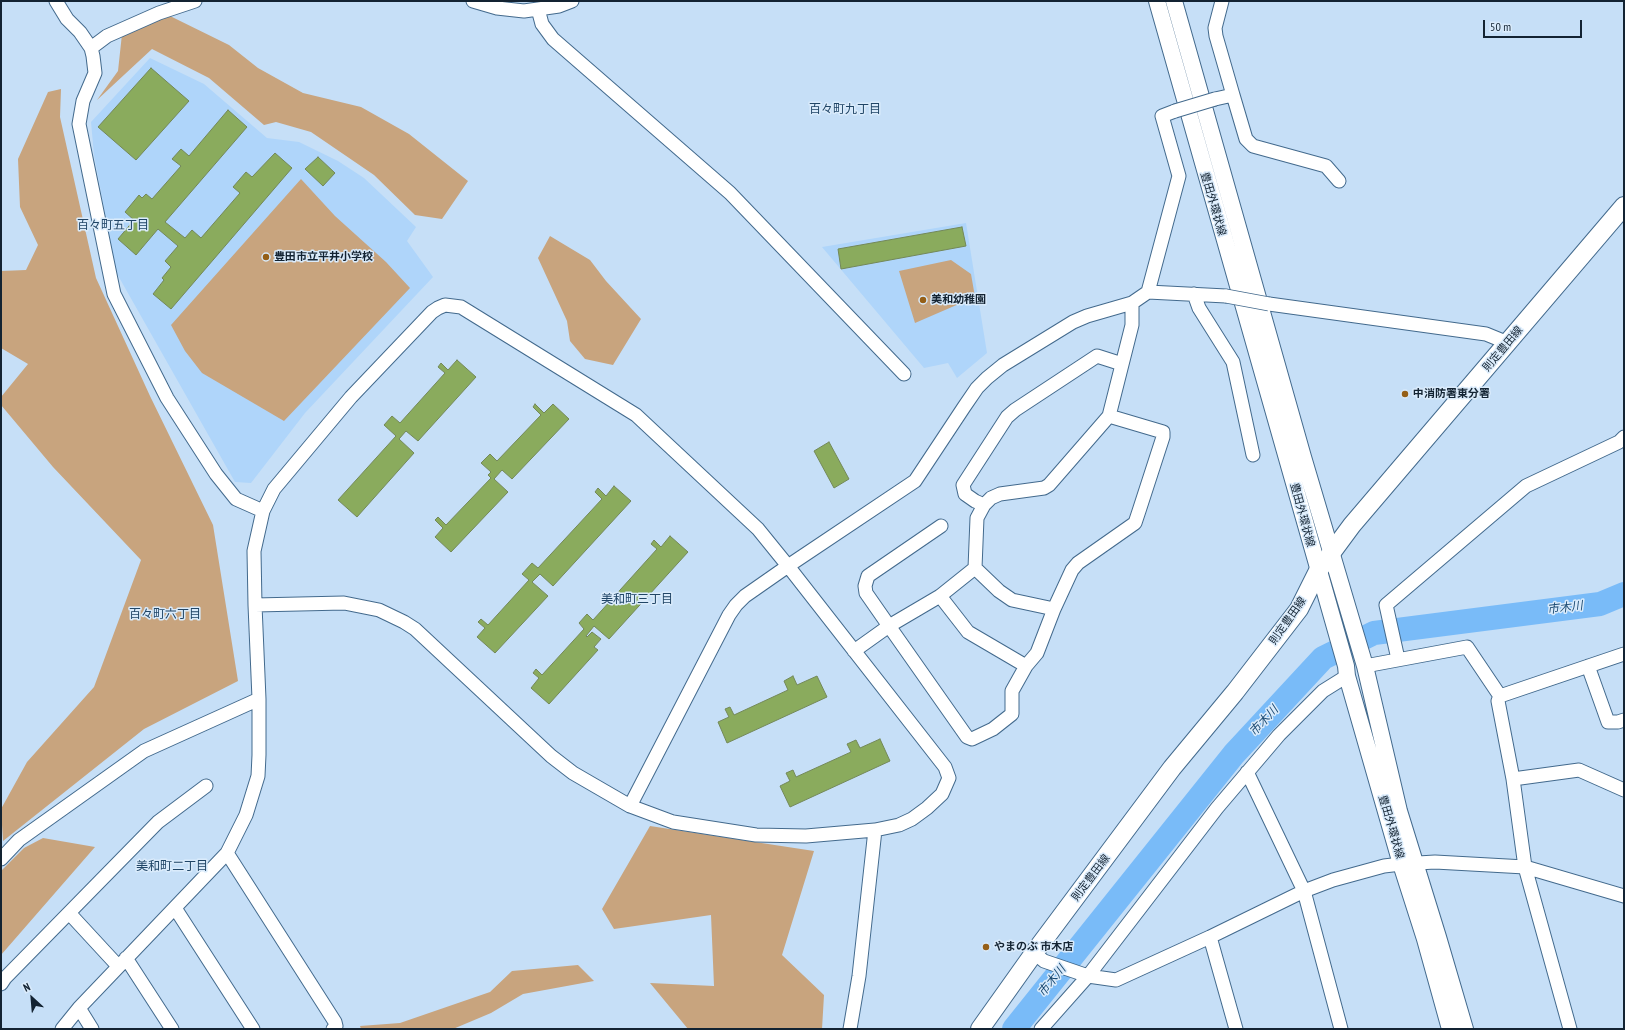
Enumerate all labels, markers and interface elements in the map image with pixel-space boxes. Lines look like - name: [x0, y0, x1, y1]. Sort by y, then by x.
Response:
- scale bar: [1485, 12, 1584, 38]
- text: 50 m: [1490, 19, 1511, 34]
- district label: 百々町九丁目: [809, 103, 881, 117]
- street label: 豊田外環状線: [1198, 170, 1228, 238]
- district label: 百々町五丁目: [77, 219, 149, 233]
- place label: 豊田市立平井小学校: [274, 250, 373, 264]
- marker: 豊田市立平井小学校: [261, 252, 271, 262]
- place label: 美和幼稚園: [931, 293, 986, 307]
- marker: 美和幼稚園: [918, 295, 928, 305]
- street label: 則定豊田線: [1480, 324, 1526, 374]
- place label: 中消防署東分署: [1413, 387, 1490, 401]
- marker: 中消防署東分署: [1400, 389, 1410, 399]
- street label: 豊田外環状線: [1287, 481, 1317, 549]
- district label: 美和町三丁目: [601, 593, 673, 607]
- street label: 則定豊田線: [1267, 595, 1309, 647]
- water label: 市木川: [1546, 599, 1584, 617]
- district label: 百々町六丁目: [129, 608, 201, 622]
- water label: 市木川: [1246, 703, 1282, 739]
- street label: 豊田外環状線: [1376, 793, 1406, 861]
- street label: 則定豊田線: [1069, 852, 1113, 904]
- district label: 美和町二丁目: [136, 860, 208, 874]
- place label: やまのぶ 市木店: [994, 940, 1073, 954]
- marker: やまのぶ 市木店: [981, 942, 991, 952]
- water label: 市木川: [1035, 962, 1069, 1000]
- north arrow: [12, 978, 52, 1018]
- text: N: [21, 980, 32, 995]

